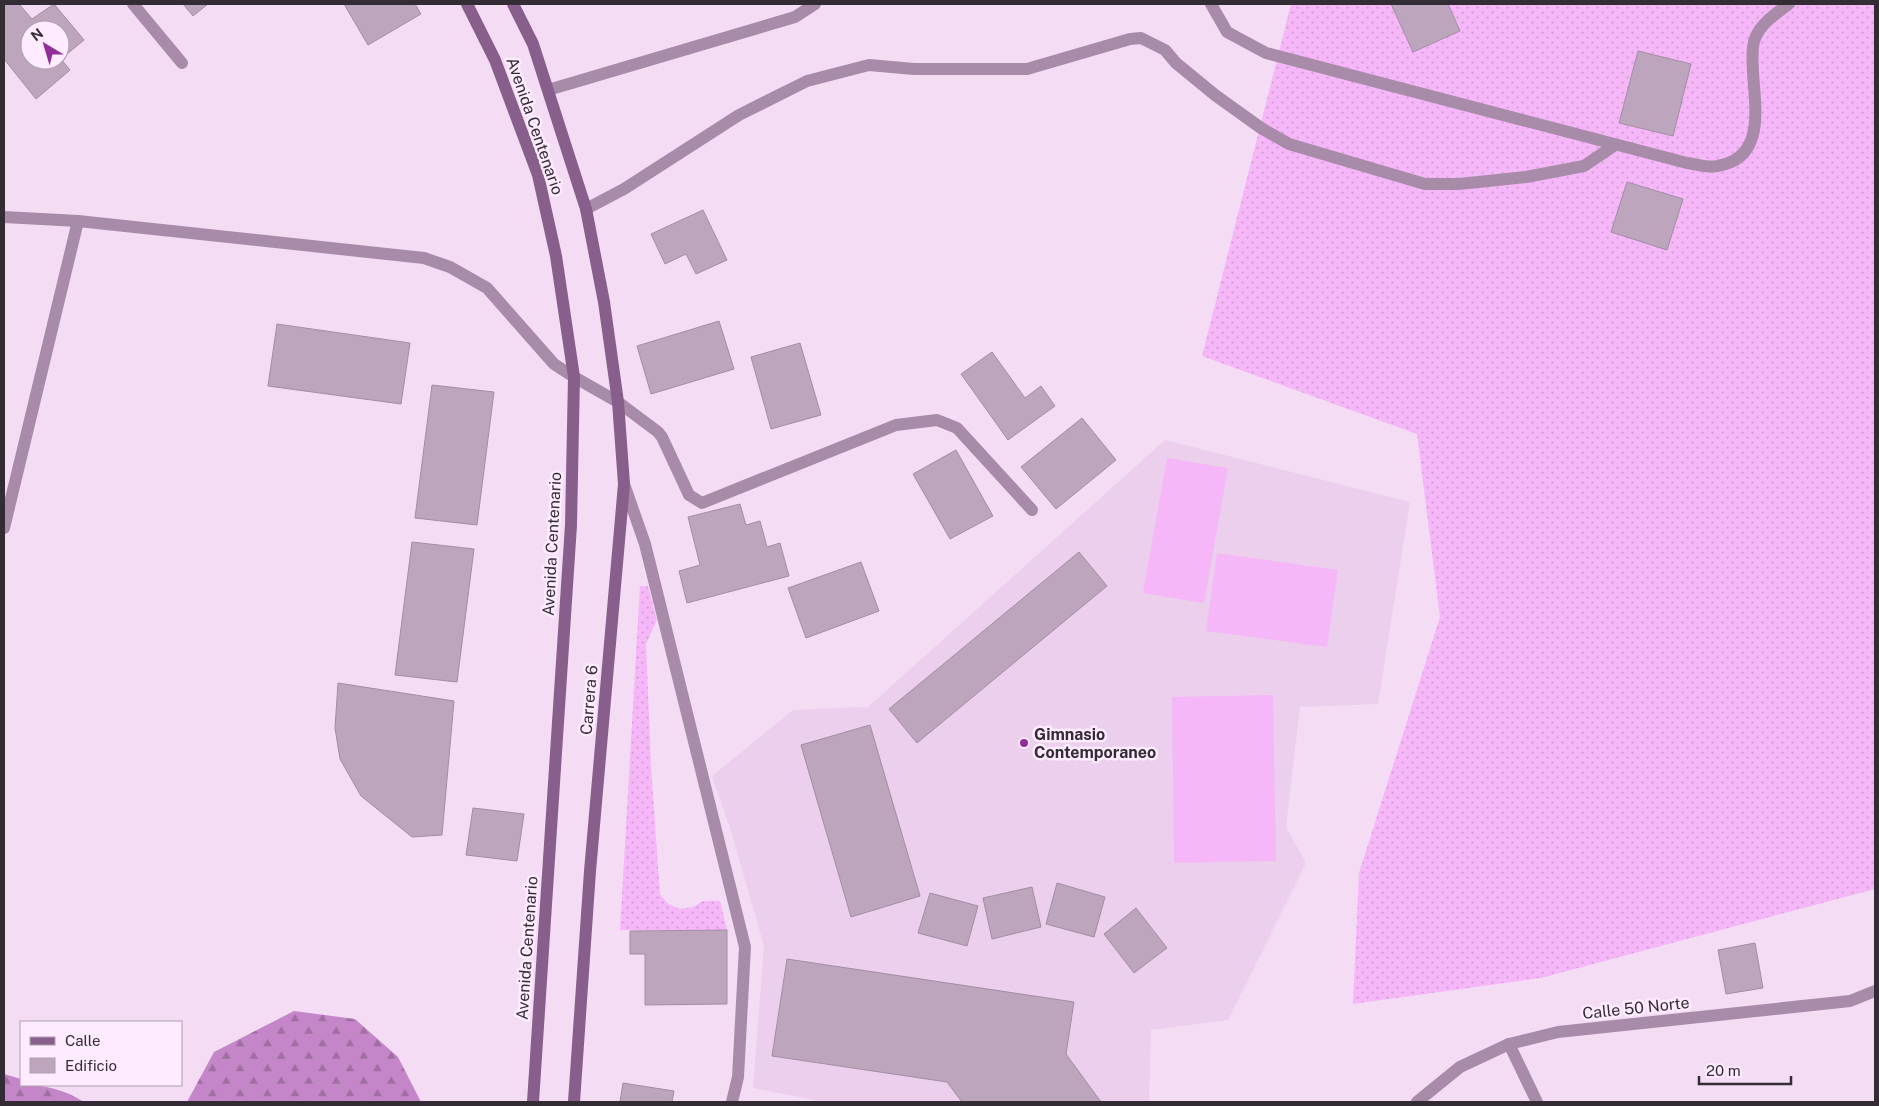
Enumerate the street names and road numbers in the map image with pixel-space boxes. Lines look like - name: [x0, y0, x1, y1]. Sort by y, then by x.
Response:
- street label: Avenida Centenario: [503, 55, 567, 197]
- street label: Avenida Centenario: [539, 472, 565, 616]
- street label: Carrera 6: [576, 664, 602, 736]
- street label: Avenida Centenario: [512, 875, 542, 1021]
- street label: Calle 50 Norte: [1581, 993, 1691, 1023]

